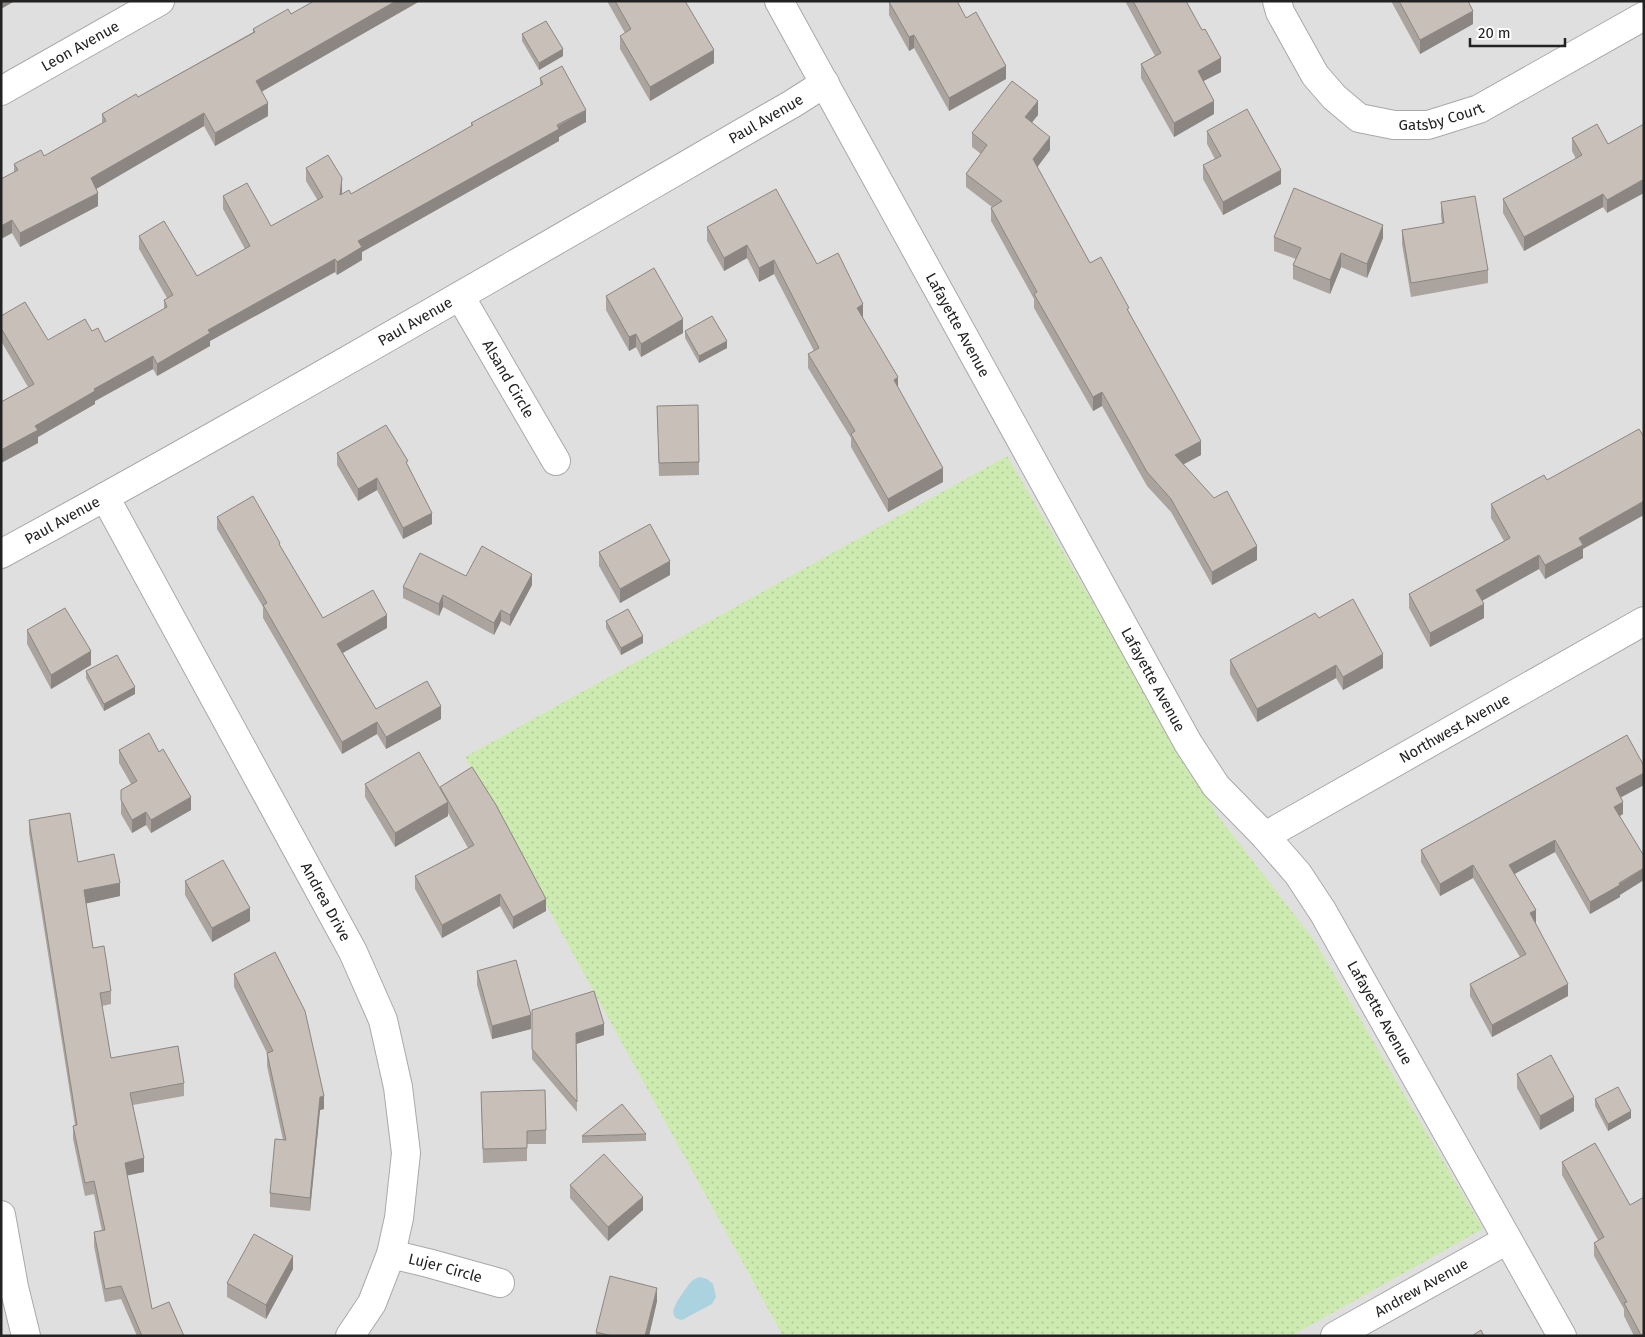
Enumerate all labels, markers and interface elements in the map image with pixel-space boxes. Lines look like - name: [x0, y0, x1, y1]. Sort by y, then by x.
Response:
- scale bar: [1470, 15, 1565, 47]
- street label: Leon Avenue: [38, 17, 122, 75]
- text: 20 m: [1478, 24, 1511, 42]
- street label: Paul Avenue: [725, 90, 806, 148]
- street label: Gatsby Court: [1399, 99, 1488, 134]
- street label: Lafayette Avenue: [922, 270, 994, 380]
- street label: Paul Avenue: [375, 293, 456, 350]
- street label: Alsand Circle: [479, 337, 538, 421]
- street label: Paul Avenue: [22, 492, 103, 548]
- street label: Lafayette Avenue: [1117, 624, 1189, 735]
- street label: Northwest Avenue: [1396, 690, 1513, 767]
- street label: Andrea Drive: [297, 859, 354, 944]
- street label: Lafayette Avenue: [1343, 958, 1416, 1068]
- street label: Lujer Circle: [406, 1250, 484, 1287]
- street label: Andrew Avenue: [1371, 1254, 1471, 1321]

